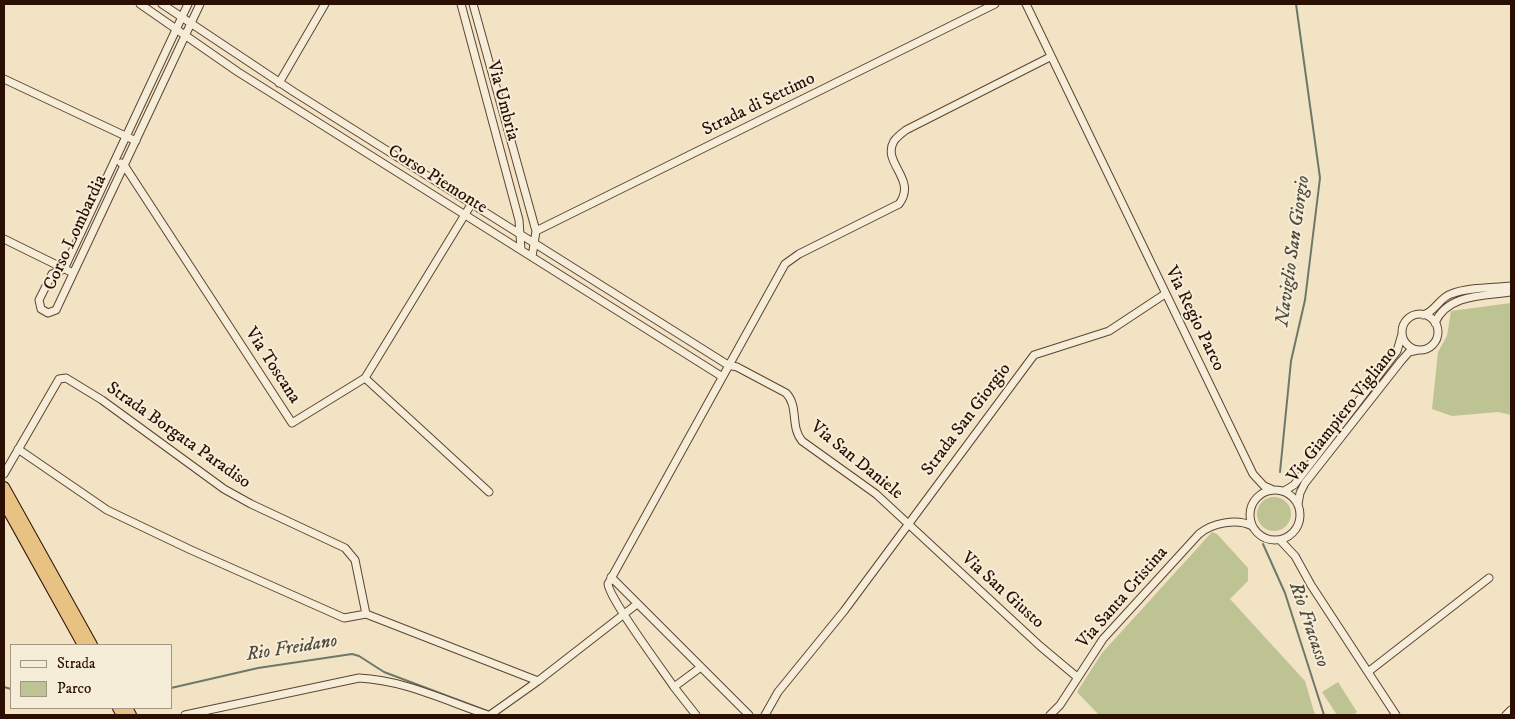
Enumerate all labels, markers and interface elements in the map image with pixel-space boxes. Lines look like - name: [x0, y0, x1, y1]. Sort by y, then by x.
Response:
- street label: Via Umbria: [481, 59, 523, 143]
- street label: Strada di Settimo: [699, 68, 819, 142]
- street label: Corso Piemonte: [383, 141, 491, 219]
- street label: Corso Lombardia: [40, 172, 112, 294]
- water label: Naviglio San Giorgio: [1272, 174, 1316, 328]
- street label: Via Regio Parco: [1159, 263, 1229, 375]
- street label: Via Toscana: [239, 324, 305, 408]
- street label: Via Giampiero Vigliano: [1283, 343, 1403, 487]
- street label: Strada San Giorgio: [918, 360, 1016, 480]
- street label: Strada Borgata Paradiso: [102, 378, 254, 494]
- street label: Via San Daniele: [805, 417, 907, 505]
- street label: Via Santa Cristina: [1073, 543, 1173, 653]
- street label: Via San Giusto: [956, 548, 1048, 634]
- water label: Rio Fracasso: [1283, 579, 1333, 671]
- water label: Rio Freidano: [245, 631, 339, 667]
- legend: [10, 644, 172, 709]
- text: Strada: [57, 654, 95, 673]
- text: Parco: [57, 679, 91, 698]

